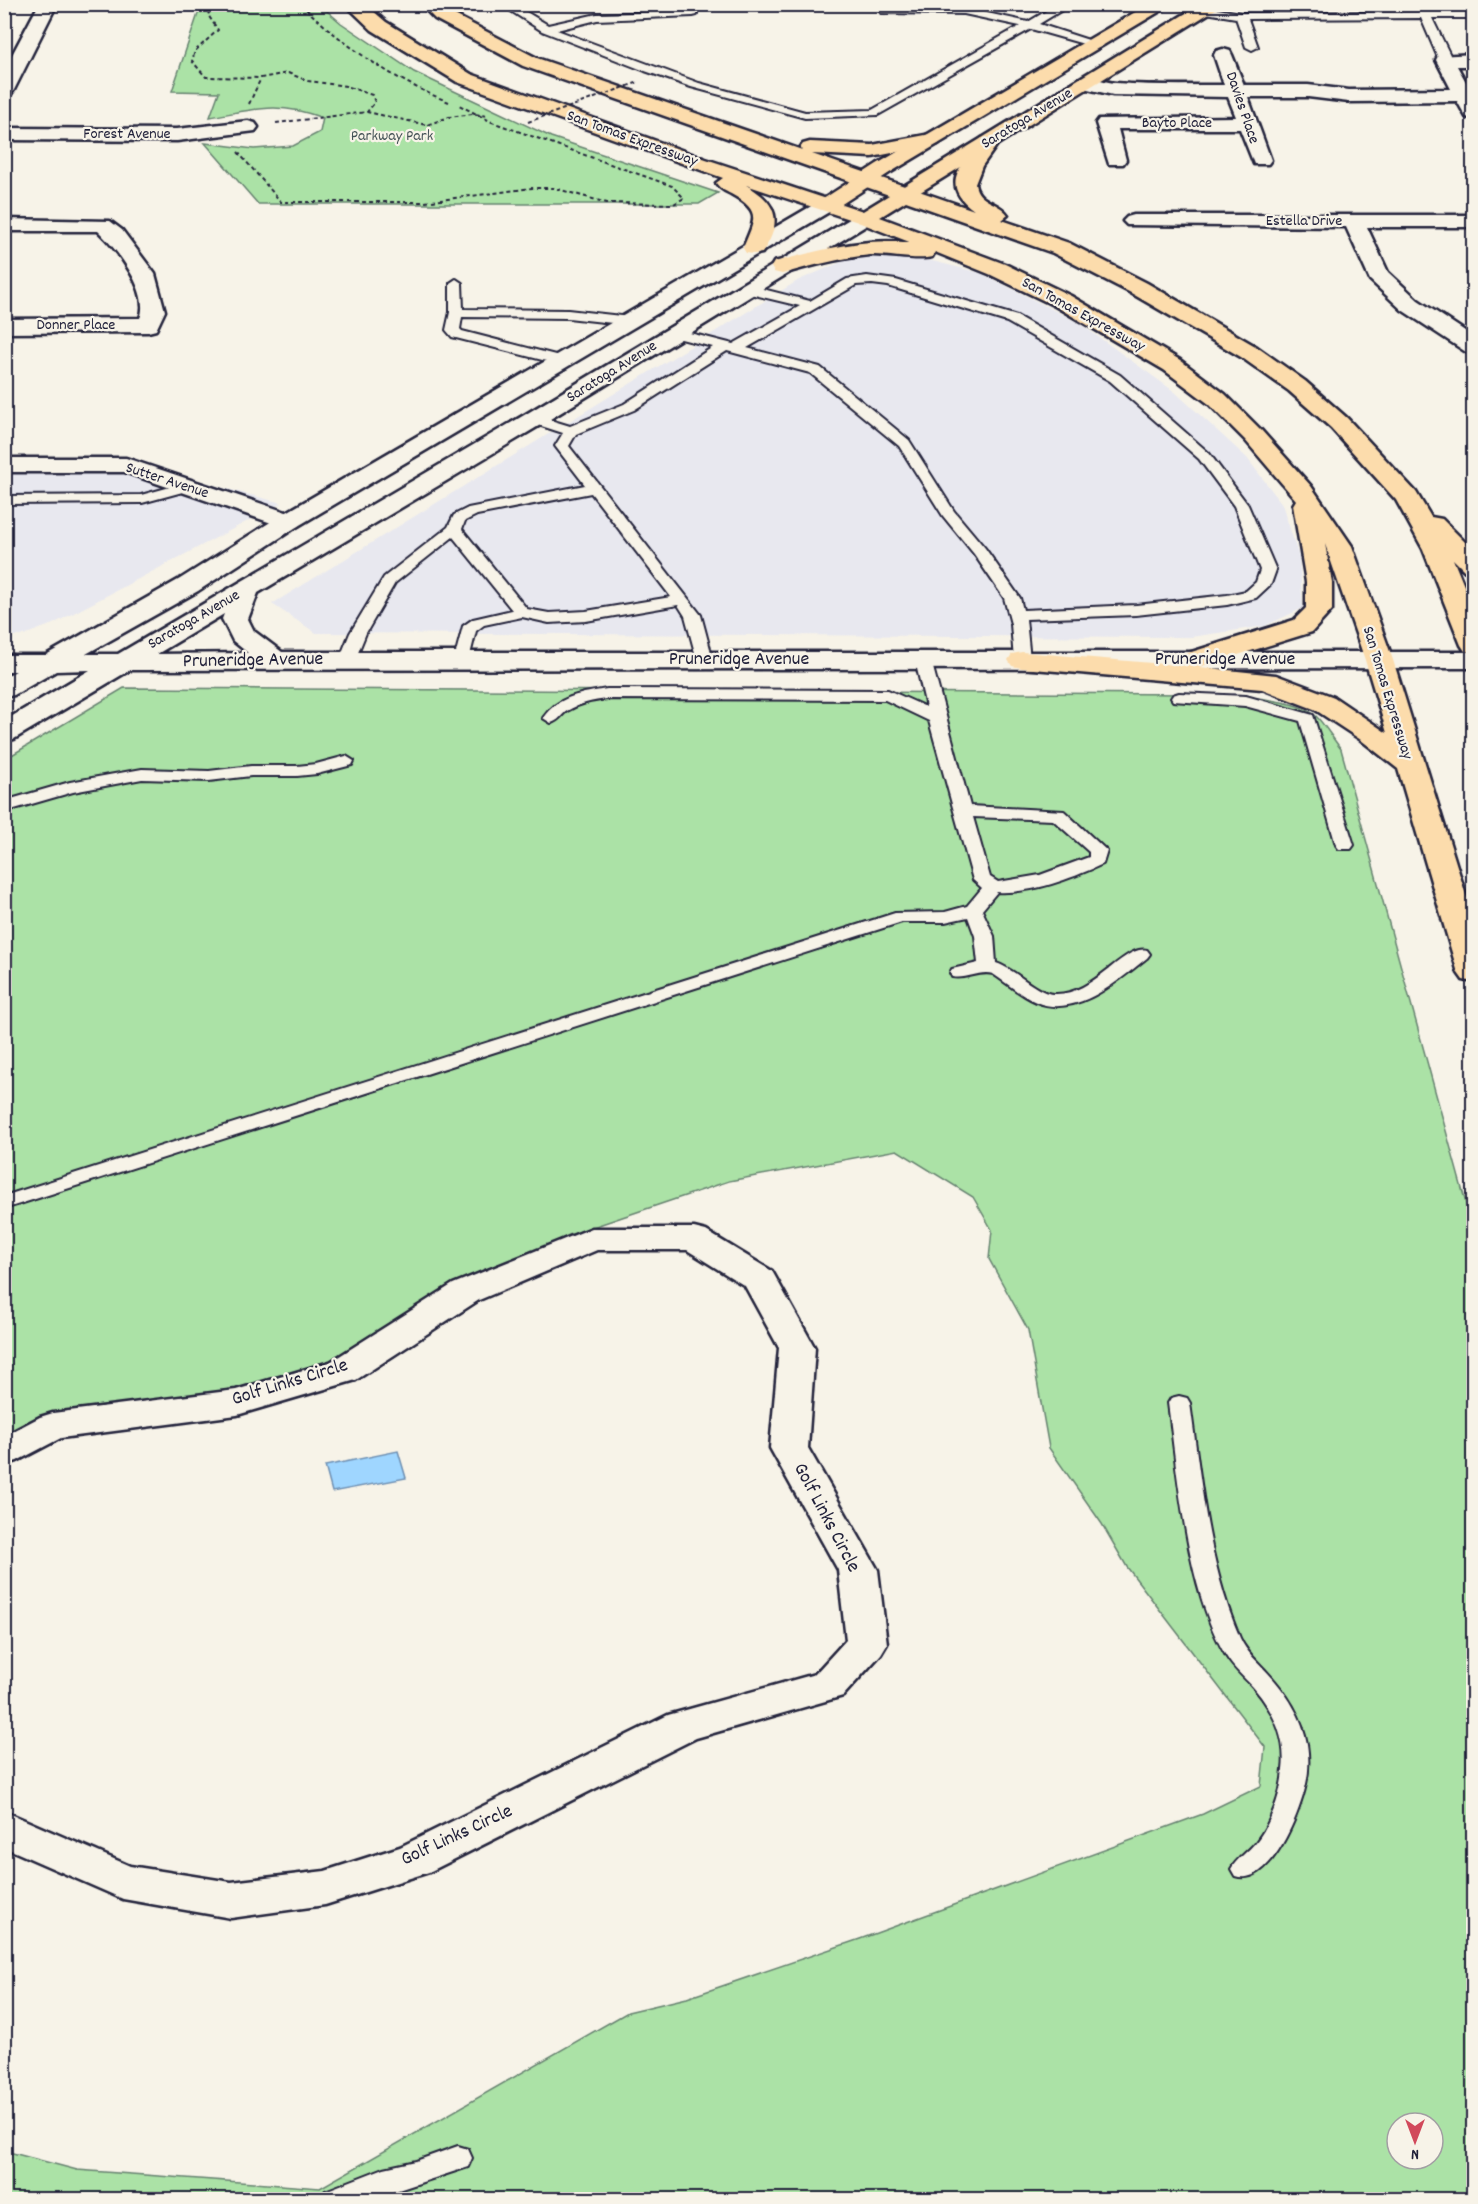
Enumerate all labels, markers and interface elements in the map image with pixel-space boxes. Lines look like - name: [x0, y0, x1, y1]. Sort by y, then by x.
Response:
- street label: Davies Place: [1219, 69, 1265, 147]
- street label: Saratoga Avenue: [977, 83, 1077, 155]
- street label: San Tomas Expressway: [563, 105, 701, 174]
- street label: Bayto Place: [1142, 112, 1212, 135]
- street label: Forest Avenue: [83, 123, 171, 146]
- park label: Parkway Park: [351, 125, 433, 148]
- street label: Estella Drive: [1266, 210, 1342, 233]
- street label: San Tomas Expressway: [1017, 272, 1149, 359]
- street label: Donner Place: [37, 314, 115, 337]
- street label: Saratoga Avenue: [562, 335, 662, 409]
- street label: Sutter Avenue: [122, 457, 212, 505]
- street label: Saratoga Avenue: [144, 584, 244, 656]
- street label: San Tomas Expressway: [1356, 624, 1418, 763]
- street label: Pruneridge Avenue: [183, 646, 324, 676]
- street label: Pruneridge Avenue: [669, 646, 809, 674]
- street label: Pruneridge Avenue: [1155, 646, 1295, 674]
- street label: Golf Links Circle: [228, 1352, 352, 1414]
- street label: Golf Links Circle: [785, 1458, 867, 1578]
- street label: Golf Links Circle: [397, 1798, 518, 1874]
- north arrow: [1385, 2111, 1445, 2171]
- text: N: [1411, 2142, 1419, 2165]

